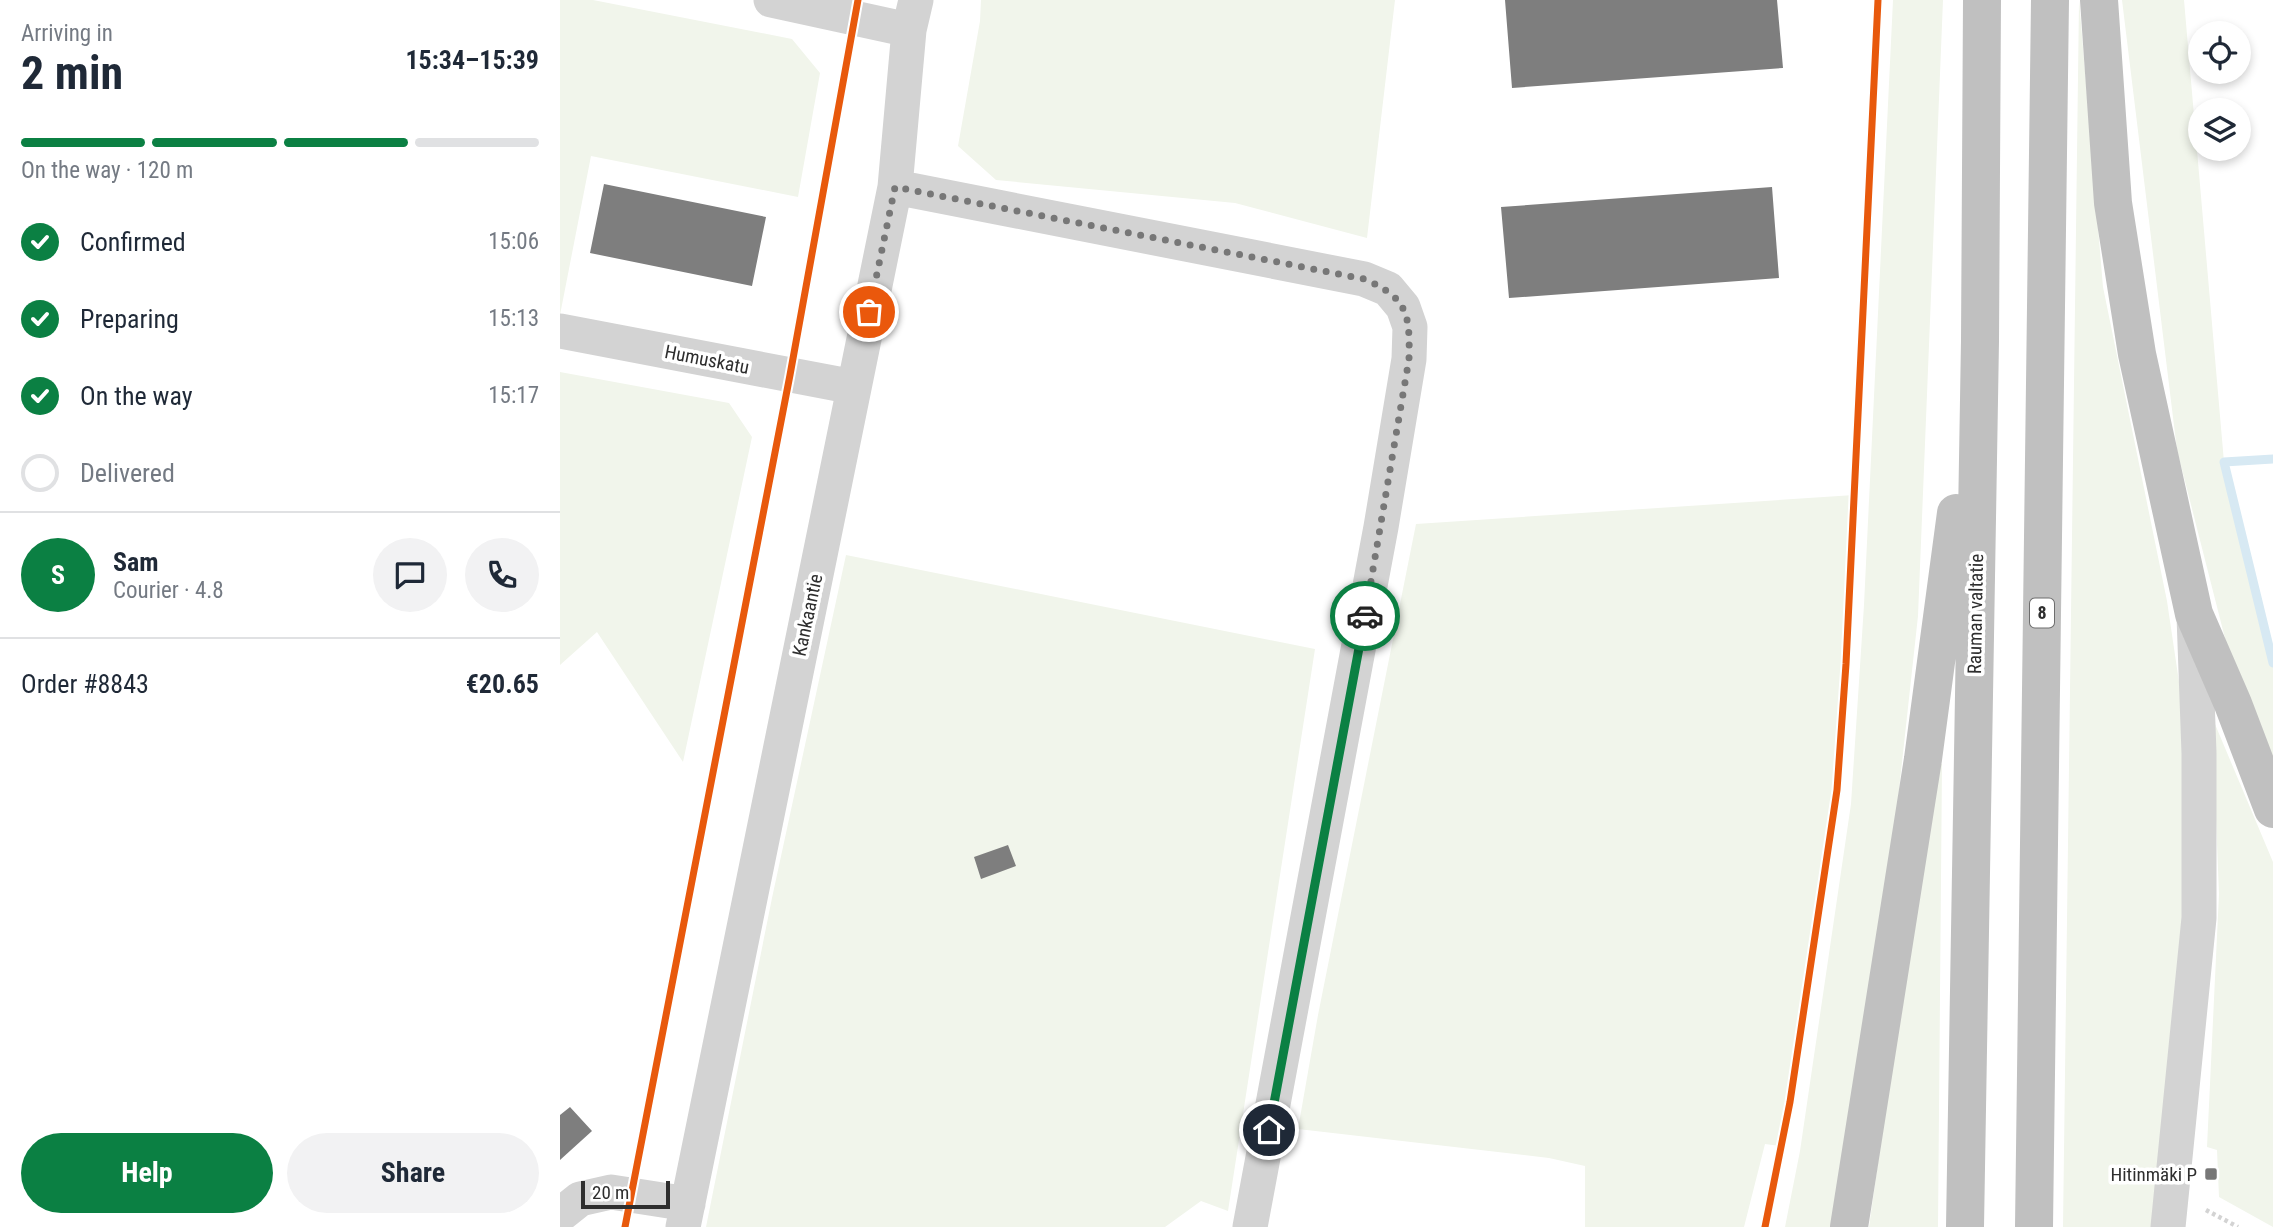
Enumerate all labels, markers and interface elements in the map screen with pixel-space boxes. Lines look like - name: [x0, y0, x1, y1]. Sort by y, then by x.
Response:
- text: Arriving in: [21, 20, 113, 47]
- map controls: [2188, 21, 2251, 161]
- button: locate: [2188, 21, 2251, 84]
- text: 15:34–15:39: [405, 45, 539, 75]
- text: 2 min: [21, 46, 123, 100]
- button: layers: [2188, 98, 2251, 161]
- text: On the way · 120 m: [21, 157, 193, 184]
- icon: check: [21, 223, 59, 261]
- text: Confirmed: [80, 227, 186, 257]
- text: 15:06: [488, 228, 539, 255]
- pin: [839, 282, 899, 342]
- icon: bag: [850, 293, 888, 331]
- icon: check: [21, 300, 59, 338]
- text: Preparing: [80, 304, 179, 334]
- text: 15:13: [488, 305, 539, 332]
- street label: Humuskatu: [663, 340, 751, 379]
- icon: check: [21, 377, 59, 415]
- text: On the way: [80, 381, 193, 411]
- text: 15:17: [488, 382, 539, 409]
- text: Delivered: [80, 458, 175, 488]
- button: chat: [373, 538, 447, 612]
- button: phone: [465, 538, 539, 612]
- text: Sam: [113, 547, 159, 577]
- street label: Rauman valtatie: [1963, 554, 1988, 674]
- text: S: [51, 560, 65, 590]
- street label: Kankaantie: [788, 572, 827, 658]
- text: Courier · 4.8: [113, 577, 224, 604]
- courier: [1330, 581, 1400, 651]
- icon: car: [1346, 597, 1384, 635]
- road number: 8: [2030, 598, 2054, 628]
- text: Order #8843: [21, 669, 149, 699]
- text: €20.65: [466, 669, 539, 699]
- pin: [1239, 1100, 1299, 1160]
- icon: home: [1250, 1111, 1288, 1149]
- button: Help: [21, 1133, 273, 1213]
- button: Share: [287, 1133, 539, 1213]
- place label: Hitinmäki P: [2110, 1163, 2197, 1186]
- marker: Hitinmäki P: [2203, 1166, 2219, 1182]
- scale bar: [581, 1178, 670, 1210]
- text: 20 m: [592, 1181, 629, 1204]

